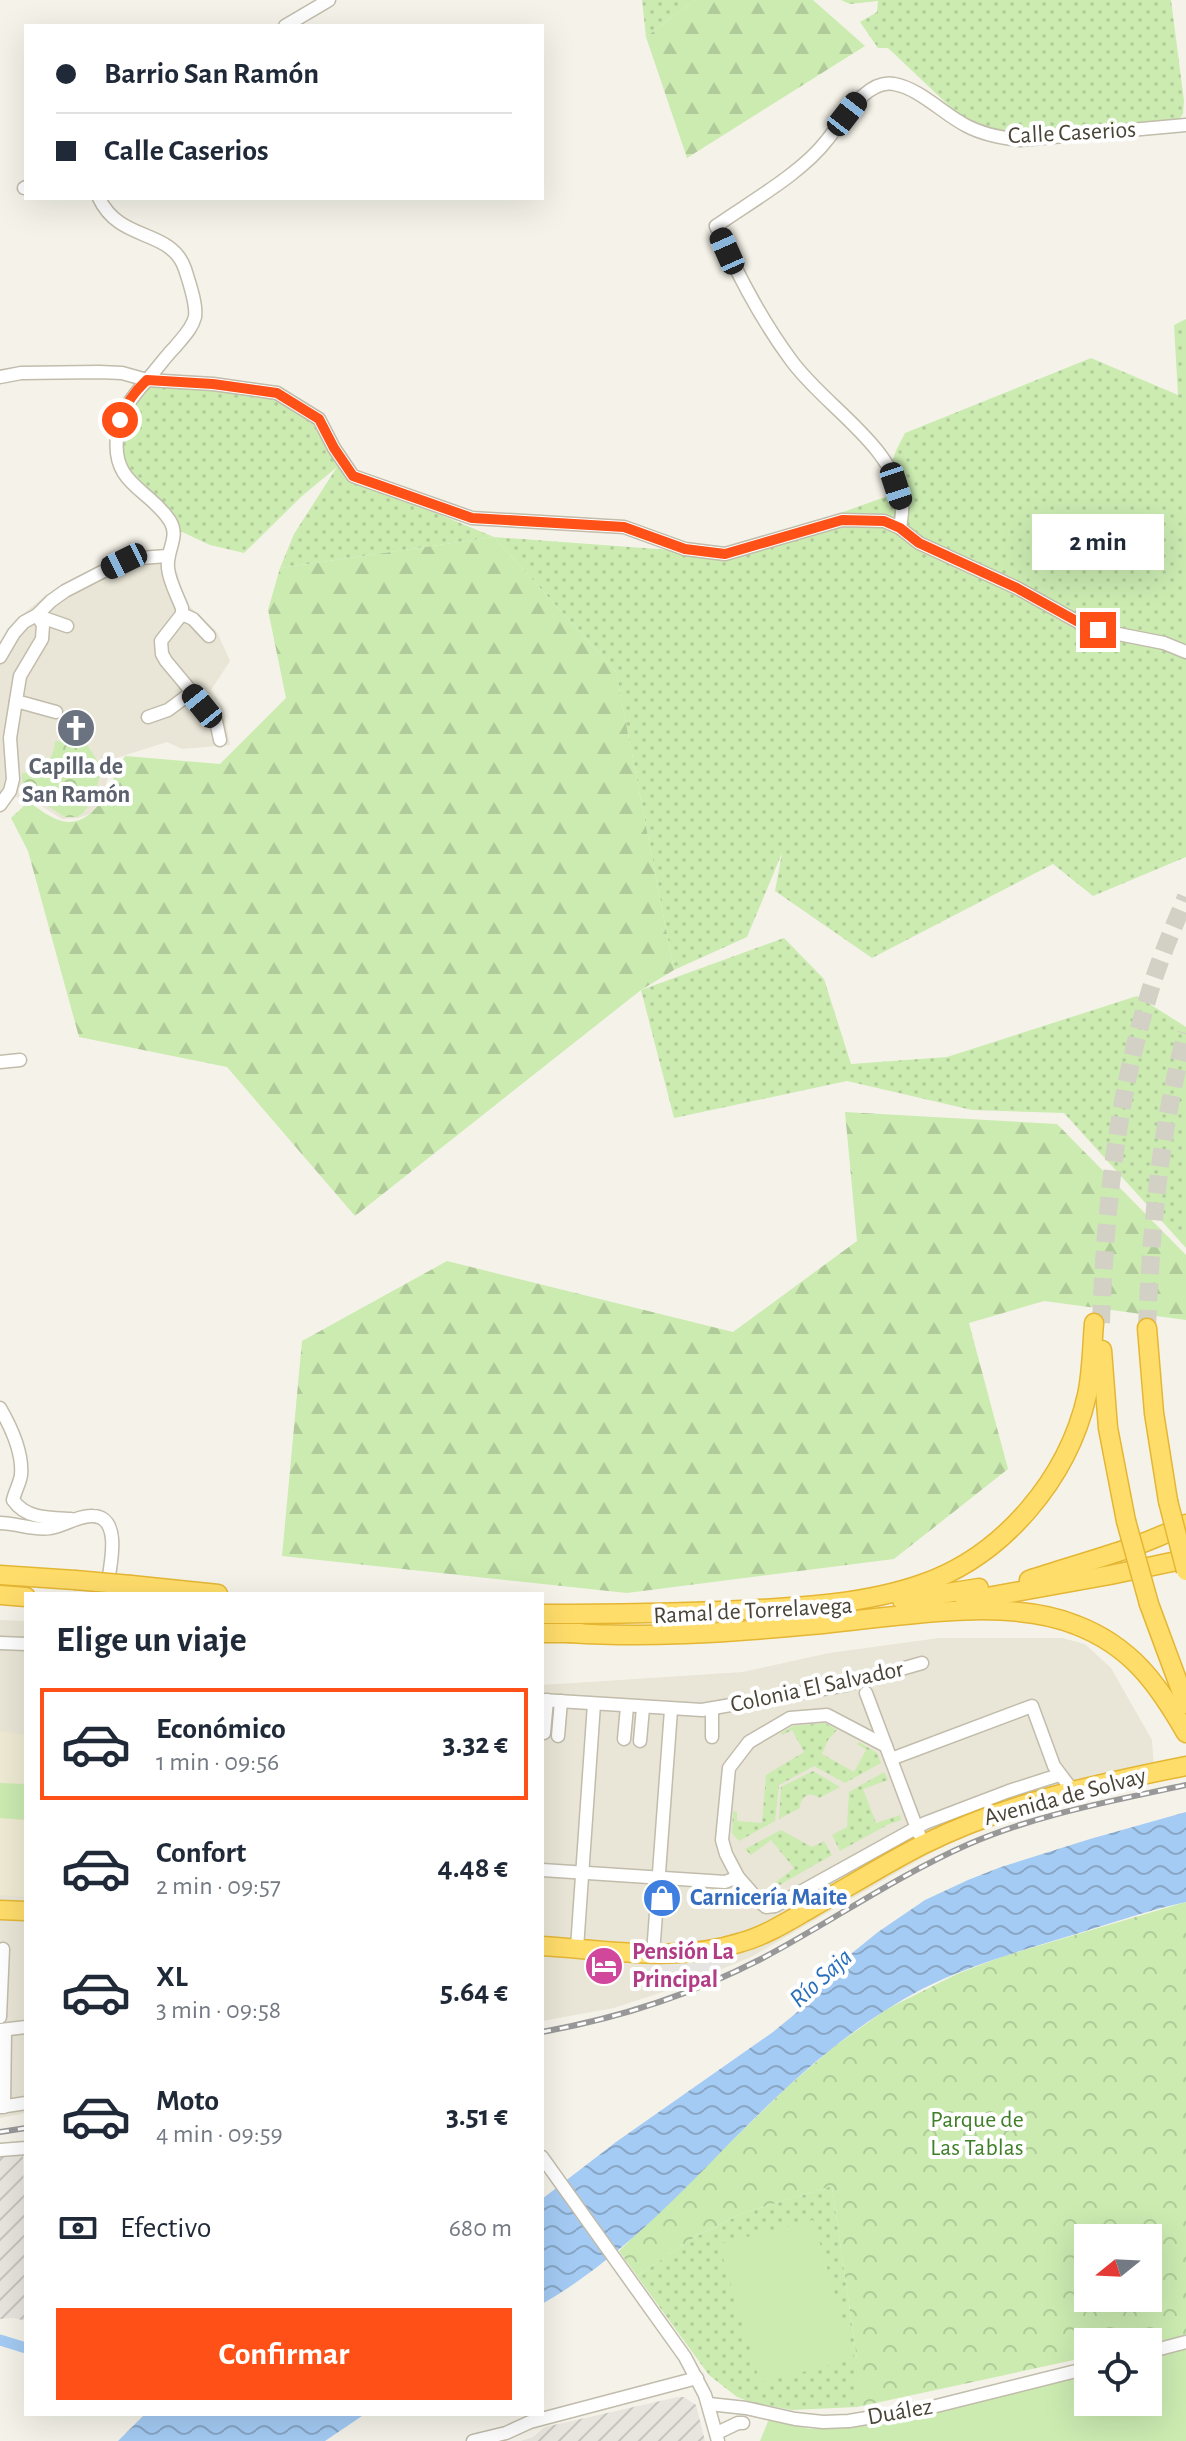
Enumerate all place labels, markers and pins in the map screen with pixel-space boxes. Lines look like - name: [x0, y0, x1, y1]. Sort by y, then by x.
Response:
- church icon: Capilla de San Ramón: [55, 707, 97, 749]
- place label: Capilla de San Ramón: [22, 755, 130, 807]
- shop icon: Carnicería Maite: [641, 1877, 683, 1919]
- place label: Carnicería Maite: [690, 1886, 847, 1910]
- place label: Pensión La Principal: [632, 1940, 734, 1992]
- hotel icon: Pensión La Principal: [583, 1945, 625, 1987]

